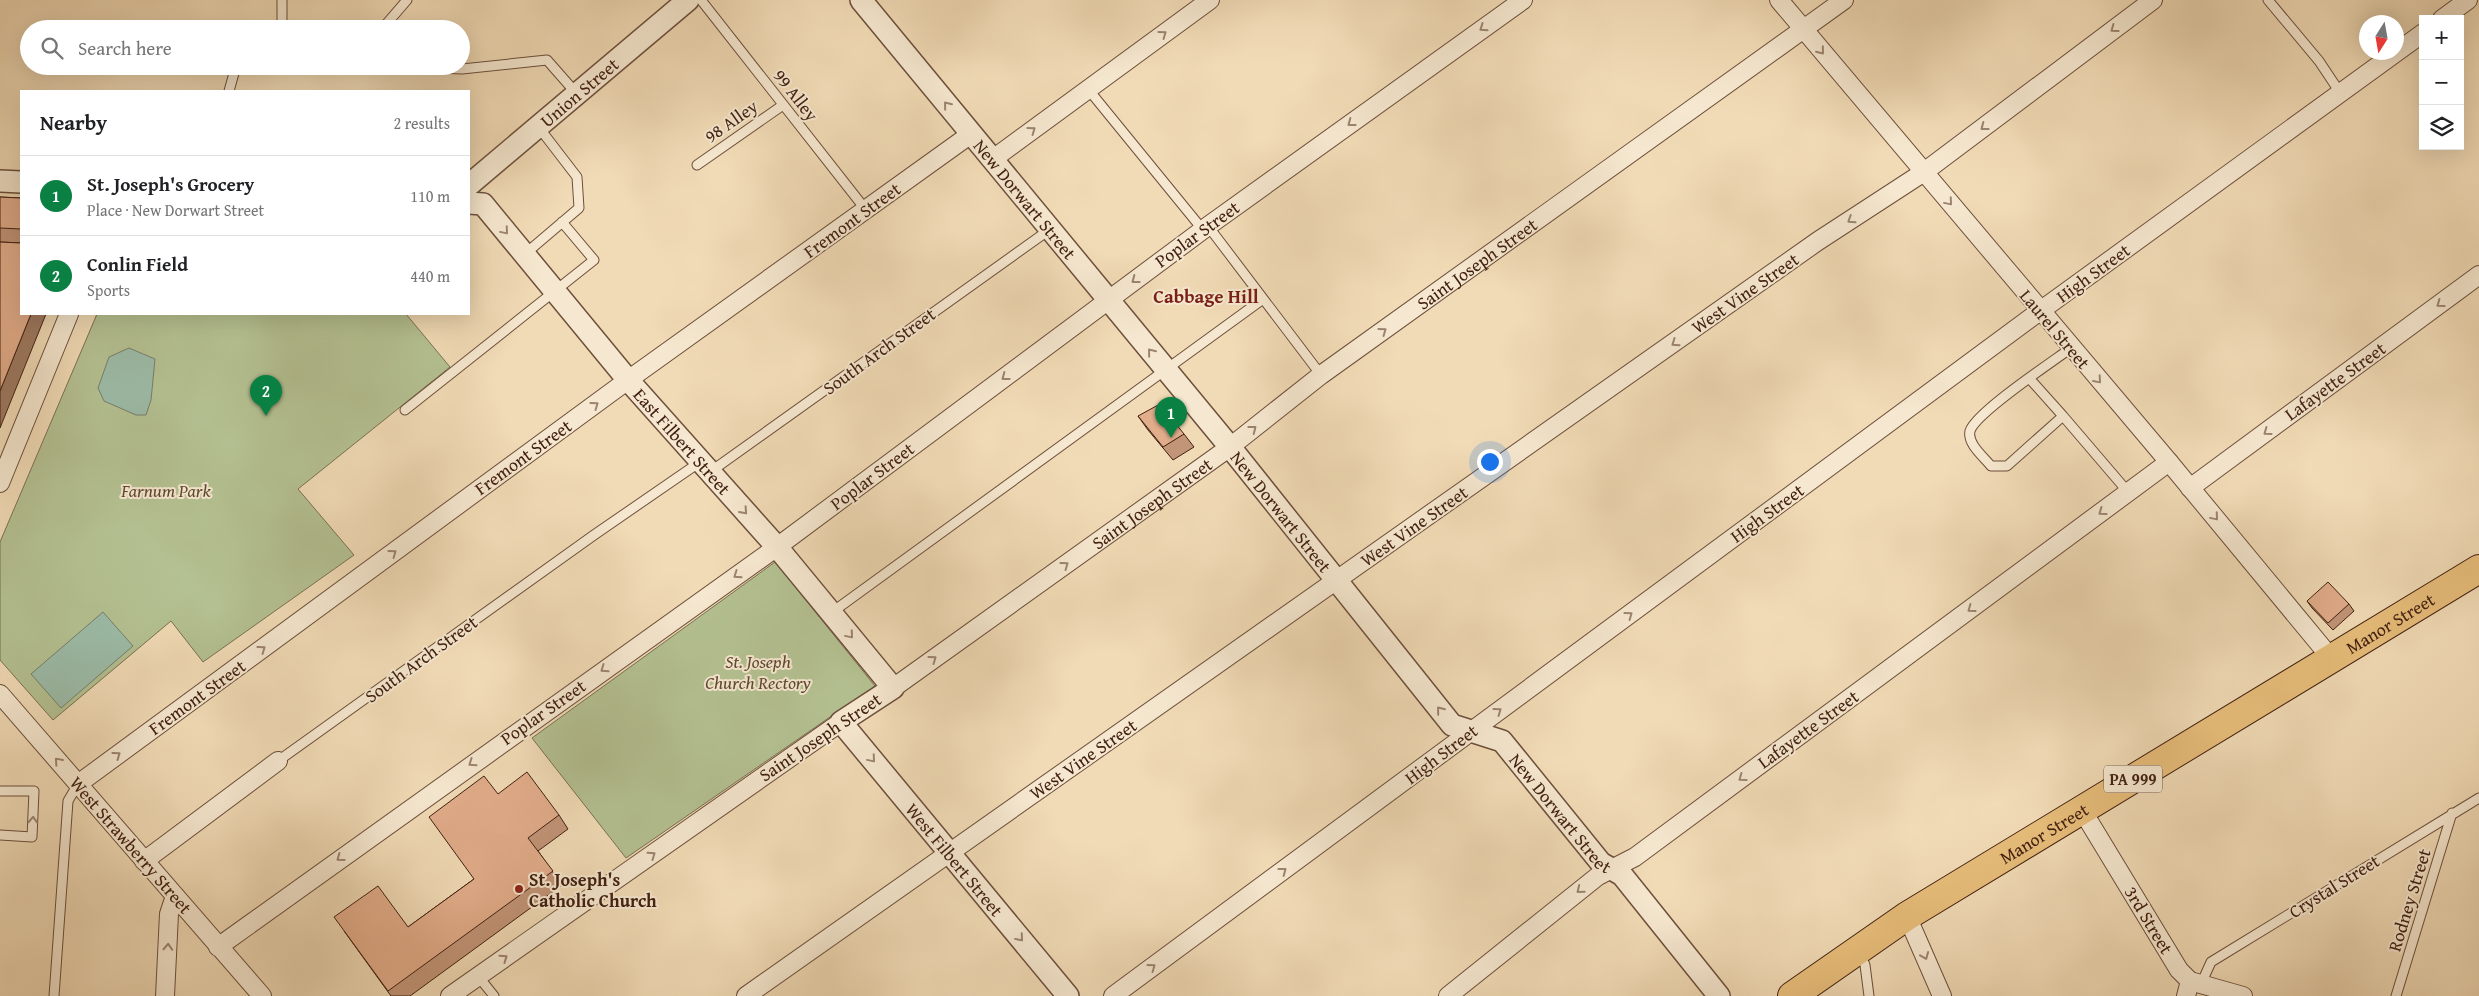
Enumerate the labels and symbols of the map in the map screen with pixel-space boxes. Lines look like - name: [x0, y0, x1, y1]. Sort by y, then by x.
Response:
- north arrow: [2359, 15, 2404, 60]
- one-way arrow: [1480, 22, 1489, 31]
- one-way arrow: [2110, 23, 2120, 32]
- one-way arrow: [1157, 31, 1167, 40]
- one-way arrow: [1816, 45, 1824, 54]
- street label: Union Street: [534, 50, 625, 133]
- street label: 99 Alley: [767, 63, 825, 127]
- street label: 98 Alley: [699, 93, 763, 149]
- one-way arrow: [945, 102, 953, 111]
- one-way arrow: [1347, 117, 1357, 126]
- one-way arrow: [1981, 121, 1990, 129]
- one-way arrow: [1026, 127, 1036, 136]
- street label: New Dorwart Street: [967, 133, 1083, 265]
- street label: Fremont Street: [798, 175, 907, 264]
- street label: Poplar Street: [1149, 194, 1246, 274]
- one-way arrow: [1943, 196, 1952, 205]
- street label: Saint Joseph Street: [1411, 210, 1543, 316]
- one-way arrow: [1847, 214, 1857, 223]
- one-way arrow: [499, 225, 508, 234]
- street label: High Street: [2050, 237, 2136, 309]
- street label: West Vine Street: [1686, 246, 1805, 340]
- one-way arrow: [1131, 274, 1141, 283]
- district label: Cabbage Hill: [1153, 282, 1259, 310]
- street label: Laurel Street: [2013, 283, 2097, 375]
- one-way arrow: [2437, 298, 2446, 306]
- street label: South Arch Street: [817, 300, 941, 401]
- one-way arrow: [1377, 328, 1387, 337]
- street label: Lafayette Street: [2279, 335, 2392, 427]
- one-way arrow: [1671, 337, 1680, 346]
- one-way arrow: [1148, 349, 1156, 358]
- one-way arrow: [1001, 371, 1011, 380]
- one-way arrow: [2092, 374, 2101, 383]
- pin: 2: [250, 375, 282, 416]
- street label: East Filbert Street: [627, 382, 738, 501]
- pin: 1: [1155, 397, 1187, 438]
- one-way arrow: [589, 402, 598, 410]
- street label: Fremont Street: [469, 412, 578, 501]
- one-way arrow: [1247, 426, 1256, 434]
- one-way arrow: [2264, 426, 2273, 434]
- street label: Poplar Street: [824, 435, 920, 517]
- street label: New Dorwart Street: [1224, 445, 1339, 578]
- your location: [1477, 449, 1503, 475]
- street label: Saint Joseph Street: [1086, 450, 1218, 555]
- park label: Farnum Park: [120, 477, 212, 504]
- street label: High Street: [1724, 477, 1810, 549]
- street label: West Vine Street: [1355, 479, 1474, 573]
- one-way arrow: [739, 506, 748, 515]
- one-way arrow: [2098, 506, 2108, 515]
- one-way arrow: [2209, 511, 2217, 520]
- one-way arrow: [387, 550, 396, 558]
- one-way arrow: [1059, 562, 1069, 571]
- one-way arrow: [733, 569, 743, 578]
- street label: Manor Street: [2340, 585, 2440, 660]
- one-way arrow: [1968, 603, 1977, 611]
- street label: South Arch Street: [359, 608, 483, 709]
- one-way arrow: [1623, 612, 1632, 620]
- one-way arrow: [844, 629, 852, 638]
- one-way arrow: [256, 646, 266, 655]
- park label: St. Joseph Church Rectory: [705, 648, 812, 696]
- street label: Fremont Street: [143, 652, 252, 741]
- one-way arrow: [927, 657, 936, 665]
- one-way arrow: [600, 663, 610, 672]
- street label: Poplar Street: [495, 672, 592, 751]
- street label: Lafayette Street: [1752, 683, 1865, 775]
- street label: Saint Joseph Street: [753, 686, 887, 788]
- one-way arrow: [1437, 707, 1445, 716]
- one-way arrow: [1492, 708, 1502, 717]
- street label: West Vine Street: [1024, 712, 1143, 806]
- street label: High Street: [1399, 717, 1484, 791]
- street label: New Dorwart Street: [1503, 747, 1617, 880]
- one-way arrow: [111, 753, 120, 761]
- one-way arrow: [866, 754, 875, 763]
- one-way arrow: [468, 757, 477, 766]
- one-way arrow: [55, 758, 64, 767]
- road number: PA 999: [2104, 766, 2162, 792]
- street label: West Strawberry Street: [63, 770, 199, 920]
- one-way arrow: [1738, 772, 1748, 781]
- street label: Manor Street: [1994, 795, 2094, 870]
- street label: West Filbert Street: [900, 797, 1010, 923]
- one-way arrow: [28, 816, 38, 824]
- street label: Rodney Street: [2381, 845, 2438, 955]
- street label: Crystal Street: [2283, 847, 2385, 925]
- one-way arrow: [336, 852, 346, 861]
- one-way arrow: [646, 852, 656, 861]
- place label: St. Joseph's Catholic Church: [529, 866, 657, 914]
- one-way arrow: [1277, 868, 1287, 877]
- street label: 3rd Street: [2118, 881, 2180, 960]
- marker: St. Joseph's Catholic Church: [513, 883, 525, 895]
- one-way arrow: [1577, 885, 1586, 893]
- one-way arrow: [1015, 933, 1024, 942]
- one-way arrow: [162, 943, 173, 951]
- one-way arrow: [1919, 951, 1930, 960]
- one-way arrow: [499, 955, 508, 964]
- one-way arrow: [1147, 964, 1156, 973]

